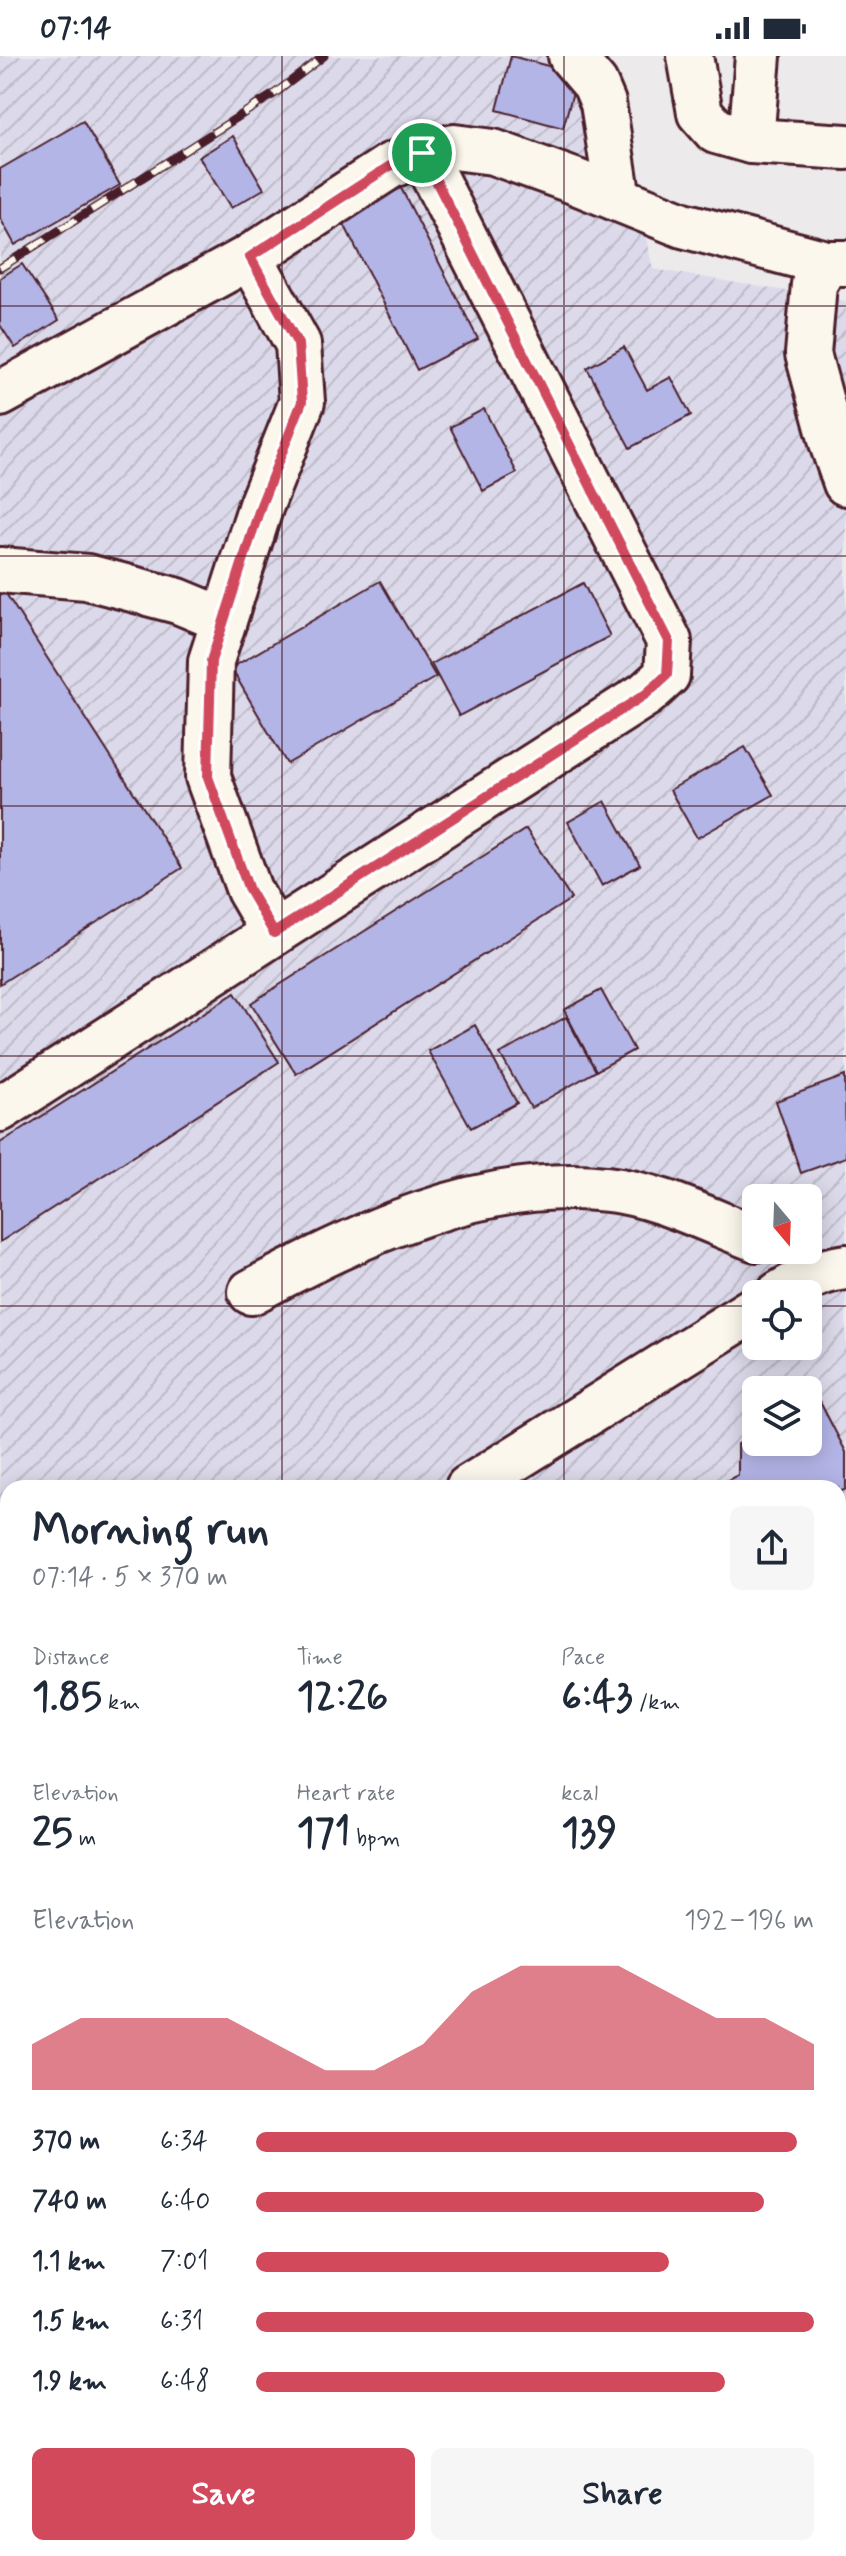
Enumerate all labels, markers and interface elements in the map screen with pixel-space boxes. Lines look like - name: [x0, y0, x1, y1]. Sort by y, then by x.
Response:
- text: 07:14: [40, 9, 112, 48]
- pin: [388, 119, 456, 187]
- icon: arrive: [400, 131, 444, 175]
- north arrow: [742, 1184, 822, 1264]
- map controls: [742, 1184, 822, 1456]
- button: locate: [742, 1280, 822, 1360]
- button: layers: [742, 1376, 822, 1456]
- text: Morning run: [32, 1502, 269, 1560]
- button: share: [730, 1506, 814, 1590]
- text: 07:14 · 5 × 370 m: [32, 1561, 228, 1595]
- text: Distance: [32, 1644, 109, 1672]
- text: Time: [297, 1644, 343, 1672]
- text: Pace: [561, 1644, 605, 1672]
- text: 1.85: [32, 1672, 102, 1724]
- text: 12:26: [297, 1672, 388, 1724]
- text: 6:43: [561, 1672, 633, 1724]
- text: km: [102, 1689, 140, 1717]
- text: /km: [633, 1689, 680, 1717]
- text: Elevation: [32, 1780, 119, 1808]
- text: Heart rate: [297, 1780, 395, 1808]
- text: kcal: [561, 1780, 598, 1808]
- text: 25: [32, 1808, 73, 1860]
- text: 171: [297, 1808, 350, 1860]
- text: 139: [561, 1808, 617, 1860]
- text: m: [73, 1825, 96, 1853]
- text: bpm: [350, 1825, 400, 1853]
- text: Elevation: [32, 1904, 134, 1938]
- text: 192–196 m: [684, 1904, 814, 1938]
- text: 370 m: [32, 2125, 100, 2159]
- text: 6:34: [160, 2125, 208, 2159]
- text: 740 m: [32, 2185, 107, 2219]
- text: 6:40: [160, 2185, 210, 2219]
- text: 1.1 km: [32, 2245, 106, 2279]
- text: 7:01: [160, 2245, 208, 2279]
- text: 1.5 km: [32, 2305, 110, 2339]
- text: 6:31: [160, 2305, 203, 2339]
- text: 1.9 km: [32, 2365, 107, 2399]
- text: 6:48: [160, 2365, 210, 2399]
- button: Save: [32, 2448, 415, 2540]
- button: Share: [431, 2448, 814, 2540]

